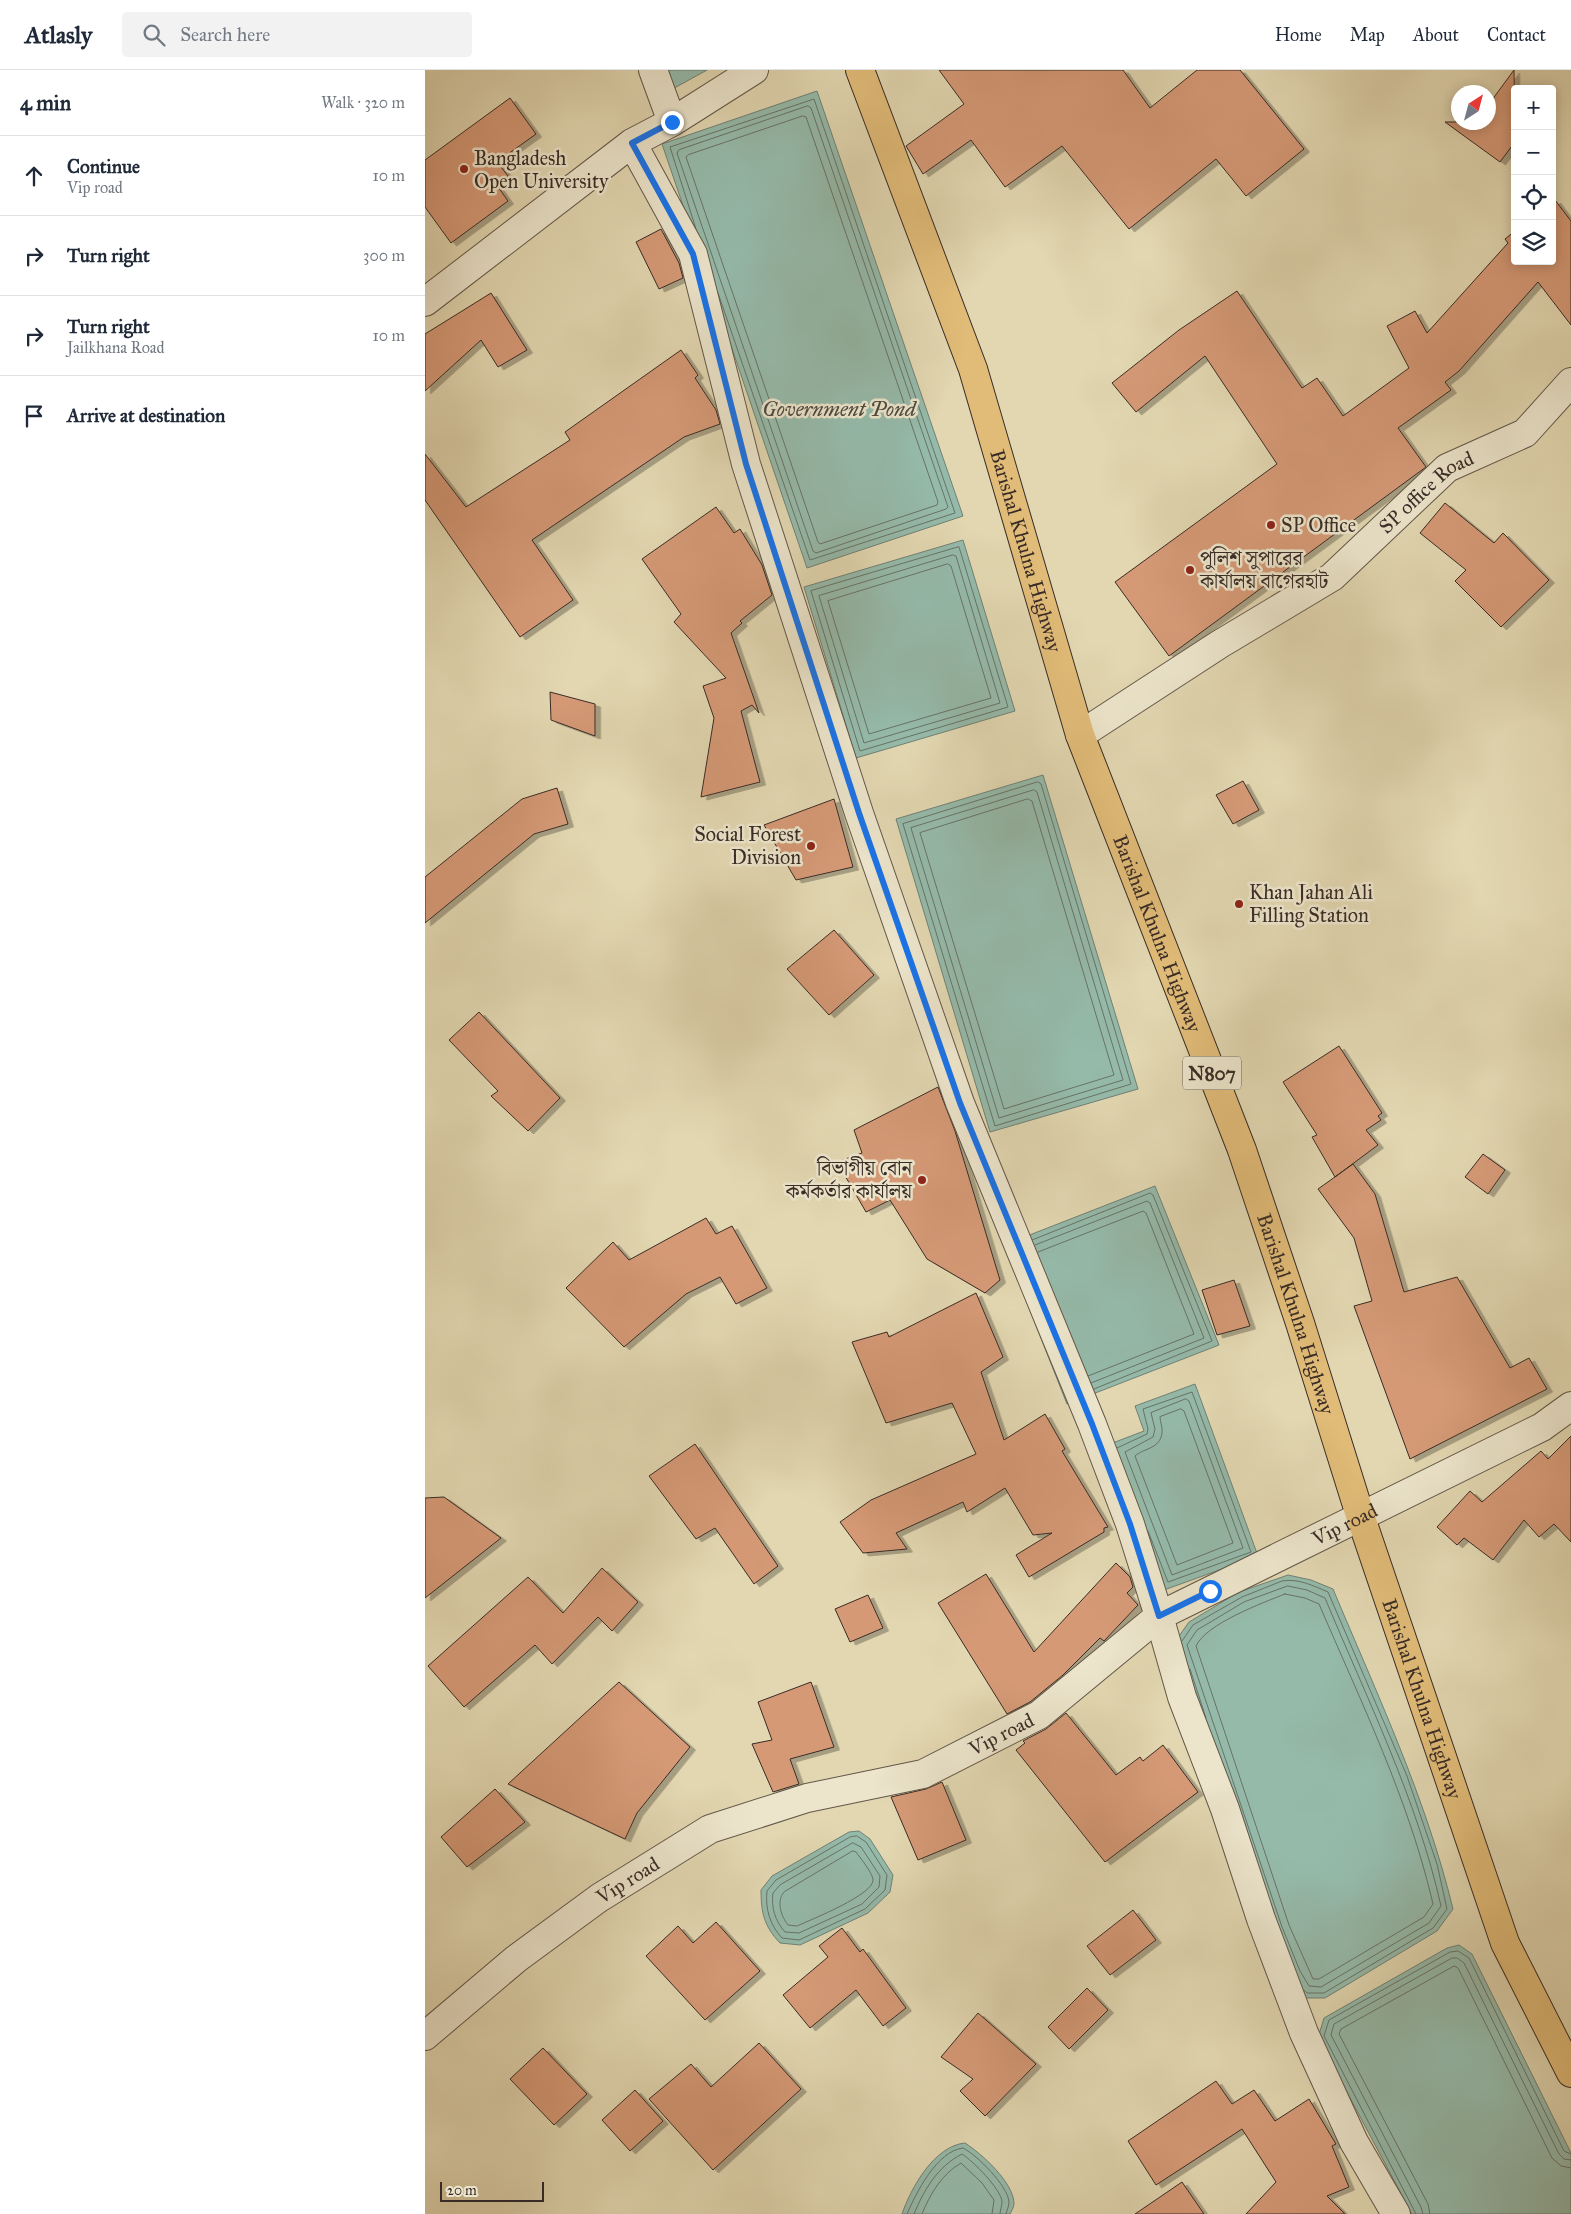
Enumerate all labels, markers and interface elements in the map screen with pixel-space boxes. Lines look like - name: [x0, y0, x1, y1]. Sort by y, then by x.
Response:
- search box: [122, 12, 472, 57]
- text: Atlasly: [25, 20, 92, 50]
- icon: search: [140, 21, 168, 49]
- text: Search here: [180, 23, 270, 46]
- text: Home: [1275, 24, 1322, 46]
- text: Map: [1350, 24, 1385, 46]
- text: About: [1413, 24, 1459, 46]
- text: Contact: [1487, 24, 1546, 46]
- north arrow: [1451, 85, 1496, 130]
- map controls: [1511, 85, 1556, 265]
- button: +: [1511, 85, 1556, 130]
- text: 4 min: [20, 90, 71, 116]
- text: Walk · 320 m: [321, 93, 405, 112]
- route end: [661, 111, 684, 134]
- button: −: [1511, 130, 1556, 175]
- place label: Bangladesh Open University: [474, 146, 609, 193]
- text: Continue: [67, 155, 140, 178]
- icon: ahead: [20, 162, 48, 190]
- marker: Bangladesh Open University: [458, 163, 470, 175]
- text: 10 m: [373, 166, 405, 185]
- button: locate: [1511, 175, 1556, 220]
- text: Vip road: [67, 178, 123, 197]
- button: layers: [1511, 220, 1556, 265]
- icon: right: [20, 242, 48, 270]
- text: Turn right: [67, 244, 150, 267]
- text: 300 m: [363, 246, 405, 265]
- text: Turn right: [67, 315, 150, 338]
- icon: right: [20, 322, 48, 350]
- text: 10 m: [373, 326, 405, 345]
- text: Jailkhana Road: [67, 338, 165, 357]
- water label: Government Pond: [762, 396, 918, 422]
- icon: arrive: [20, 402, 48, 430]
- text: Arrive at destination: [67, 404, 225, 427]
- street label: SP office Road: [1374, 446, 1477, 538]
- street label: Barishal Khulna Highway: [985, 447, 1067, 655]
- place label: SP Office: [1281, 513, 1356, 537]
- marker: SP Office: [1265, 519, 1277, 531]
- place label: পুলিশ সুপারের কার্যালয় বাগেরহাট: [1199, 546, 1330, 593]
- marker: পুলিশ সুপারের কার্যালয় বাগেরহাট: [1184, 564, 1196, 576]
- place label: Social Forest Division: [694, 822, 801, 869]
- street label: Barishal Khulna Highway: [1108, 831, 1207, 1036]
- marker: Social Forest Division: [805, 840, 817, 852]
- place label: Khan Jahan Ali Filling Station: [1249, 880, 1373, 928]
- marker: Khan Jahan Ali Filling Station: [1233, 898, 1245, 910]
- road number: N807: [1183, 1056, 1241, 1090]
- place label: বিভাগীয় বোন কর্মকর্তার কার্যালয়: [784, 1156, 914, 1203]
- marker: বিভাগীয় বোন কর্মকর্তার কার্যালয়: [916, 1174, 928, 1186]
- street label: Barishal Khulna Highway: [1252, 1210, 1340, 1418]
- street label: Vip road: [1307, 1498, 1381, 1551]
- route start: [1199, 1580, 1222, 1603]
- street label: Barishal Khulna Highway: [1377, 1595, 1467, 1802]
- street label: Vip road: [964, 1708, 1038, 1761]
- street label: Vip road: [591, 1852, 664, 1909]
- scale bar: [440, 2179, 544, 2202]
- text: 20 m: [447, 2182, 477, 2199]

